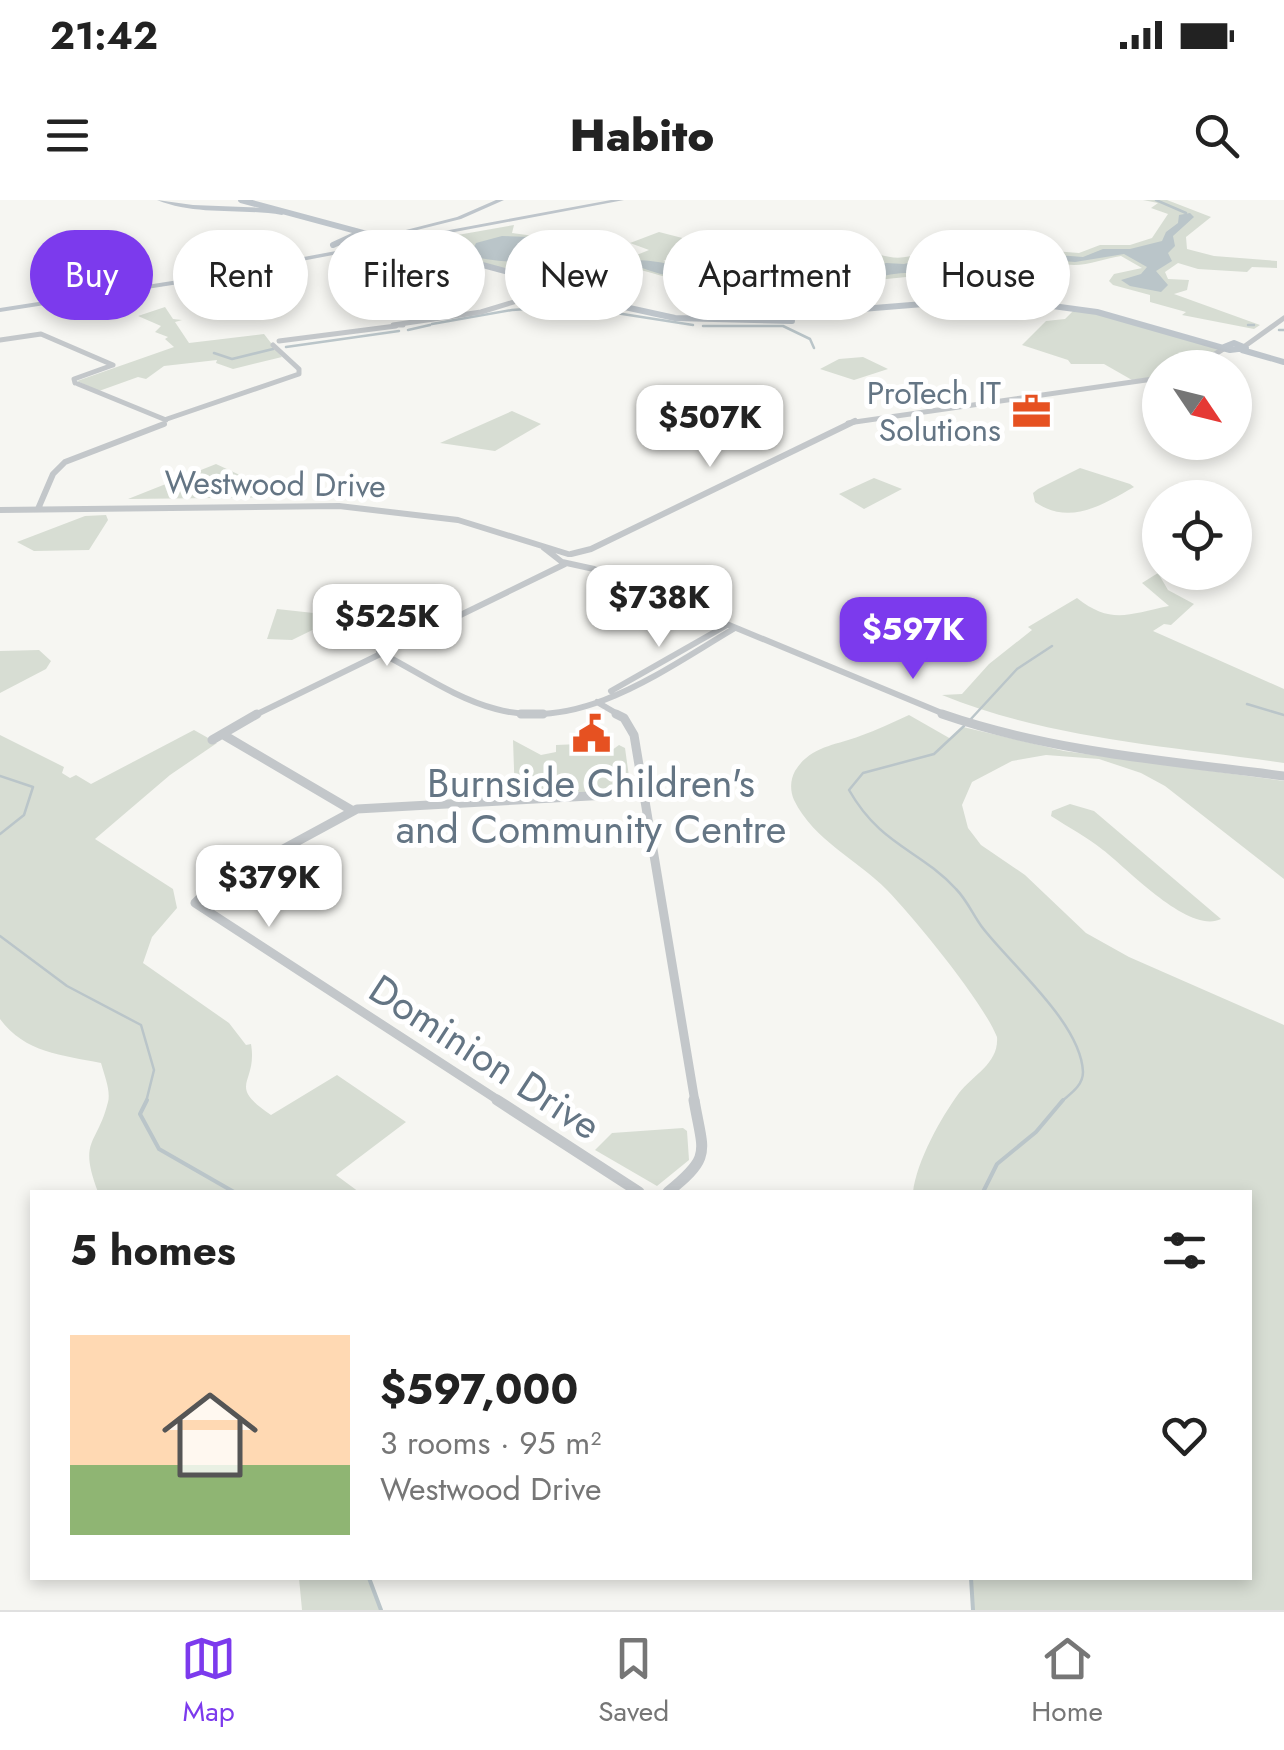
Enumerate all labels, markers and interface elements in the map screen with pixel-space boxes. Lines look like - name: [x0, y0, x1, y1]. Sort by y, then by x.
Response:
- text: 21:42: [50, 8, 158, 63]
- text: Habito: [570, 103, 714, 168]
- icon: menu: [40, 108, 95, 163]
- icon: search: [1189, 108, 1244, 163]
- chip: Buy: [30, 230, 153, 320]
- chip: Rent: [173, 230, 308, 320]
- chip: Filters: [328, 230, 485, 320]
- chip: New: [505, 230, 643, 320]
- chip: Apartment: [663, 230, 886, 320]
- chip: House: [906, 230, 1070, 320]
- north arrow: [1142, 350, 1252, 460]
- map controls: [1142, 350, 1252, 590]
- place label: ProTech IT Solutions: [867, 370, 1001, 453]
- pin: $507K: [640, 385, 780, 470]
- office icon: ProTech IT Solutions: [1010, 390, 1052, 432]
- text: $507K: [658, 394, 762, 440]
- street label: Westwood Drive: [164, 459, 386, 509]
- button: locate: [1142, 480, 1252, 590]
- pin: $738K: [589, 565, 729, 650]
- text: $738K: [608, 574, 710, 620]
- pin: $525K: [317, 584, 457, 669]
- text: $525K: [335, 593, 439, 639]
- pin: $597K: [843, 597, 983, 682]
- text: $597K: [862, 606, 964, 652]
- public building icon: Burnside Children's and Community Centre: [570, 712, 612, 754]
- place label: Burnside Children's and Community Centre: [396, 754, 786, 858]
- pin: $379K: [199, 845, 339, 930]
- text: $379K: [218, 854, 320, 900]
- street label: Dominion Drive: [358, 960, 612, 1154]
- text: 5 homes: [70, 1220, 236, 1281]
- icon: filters: [1157, 1223, 1212, 1278]
- text: $597,000: [380, 1359, 578, 1420]
- icon: home: [150, 1375, 270, 1495]
- icon: heart: [1157, 1408, 1212, 1463]
- text: 3 rooms · 95 m²: [380, 1420, 601, 1466]
- text: Westwood Drive: [380, 1466, 601, 1512]
- tab: Map: [181, 1631, 236, 1732]
- tab: Saved: [598, 1631, 669, 1732]
- tab: Home: [1031, 1631, 1103, 1732]

